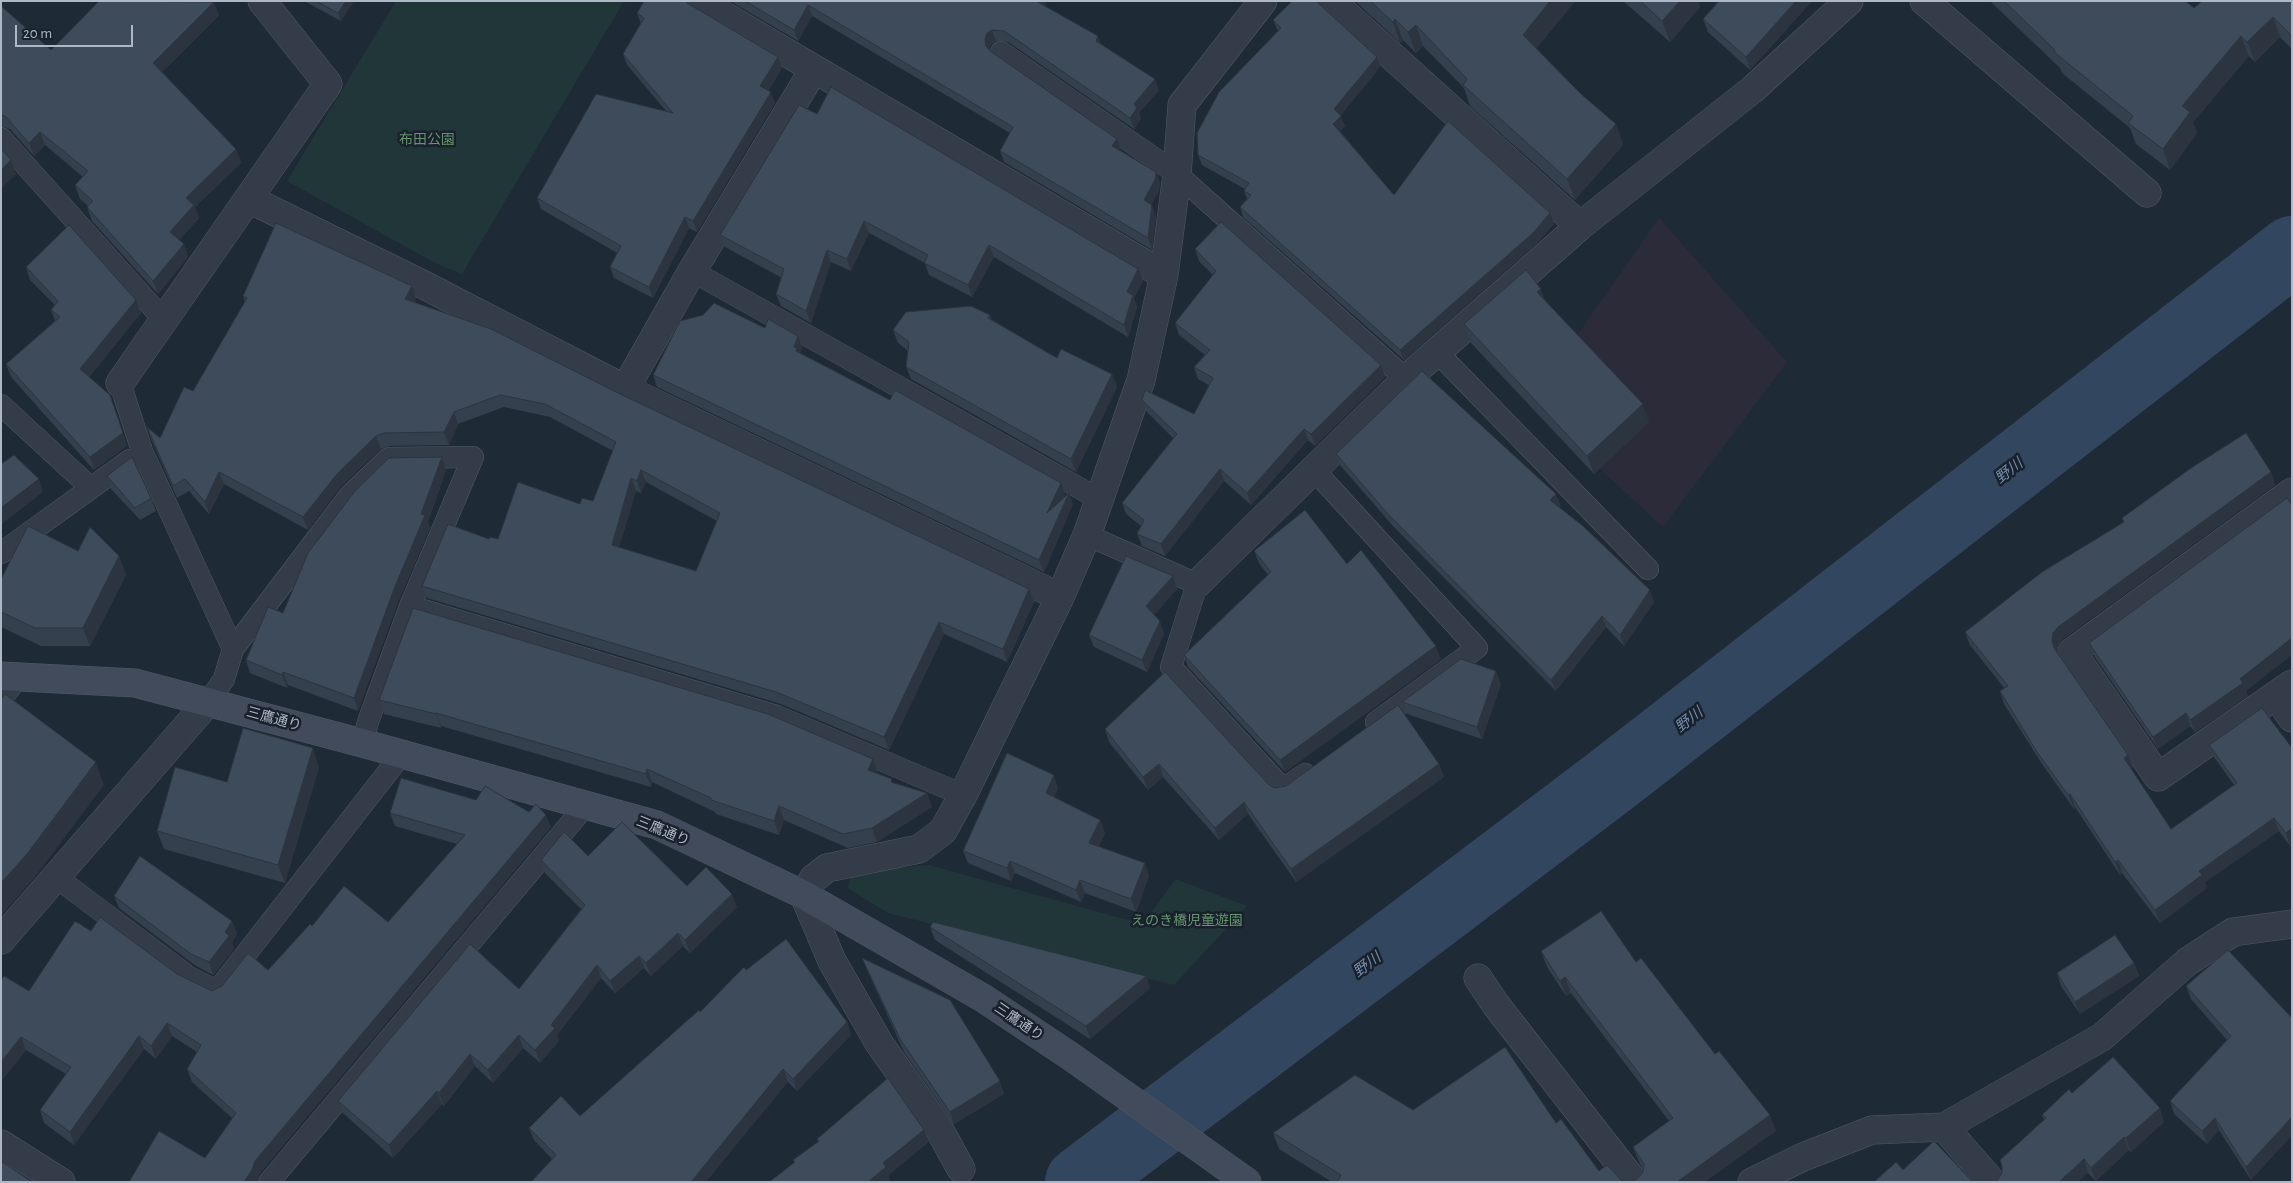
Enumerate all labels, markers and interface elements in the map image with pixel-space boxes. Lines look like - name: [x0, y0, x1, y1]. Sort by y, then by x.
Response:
- scale bar: [18, 15, 135, 47]
- text: 20 m: [23, 26, 52, 41]
- park label: 布田公園: [399, 132, 455, 148]
- water label: 野川: [1992, 455, 2026, 487]
- street label: 三鷹通り: [245, 704, 303, 734]
- water label: 野川: [1672, 704, 1706, 736]
- street label: 三鷹通り: [634, 813, 692, 849]
- park label: えのき橋児童遊園: [1131, 913, 1243, 929]
- water label: 野川: [1350, 949, 1384, 981]
- street label: 三鷹通り: [991, 999, 1047, 1045]

